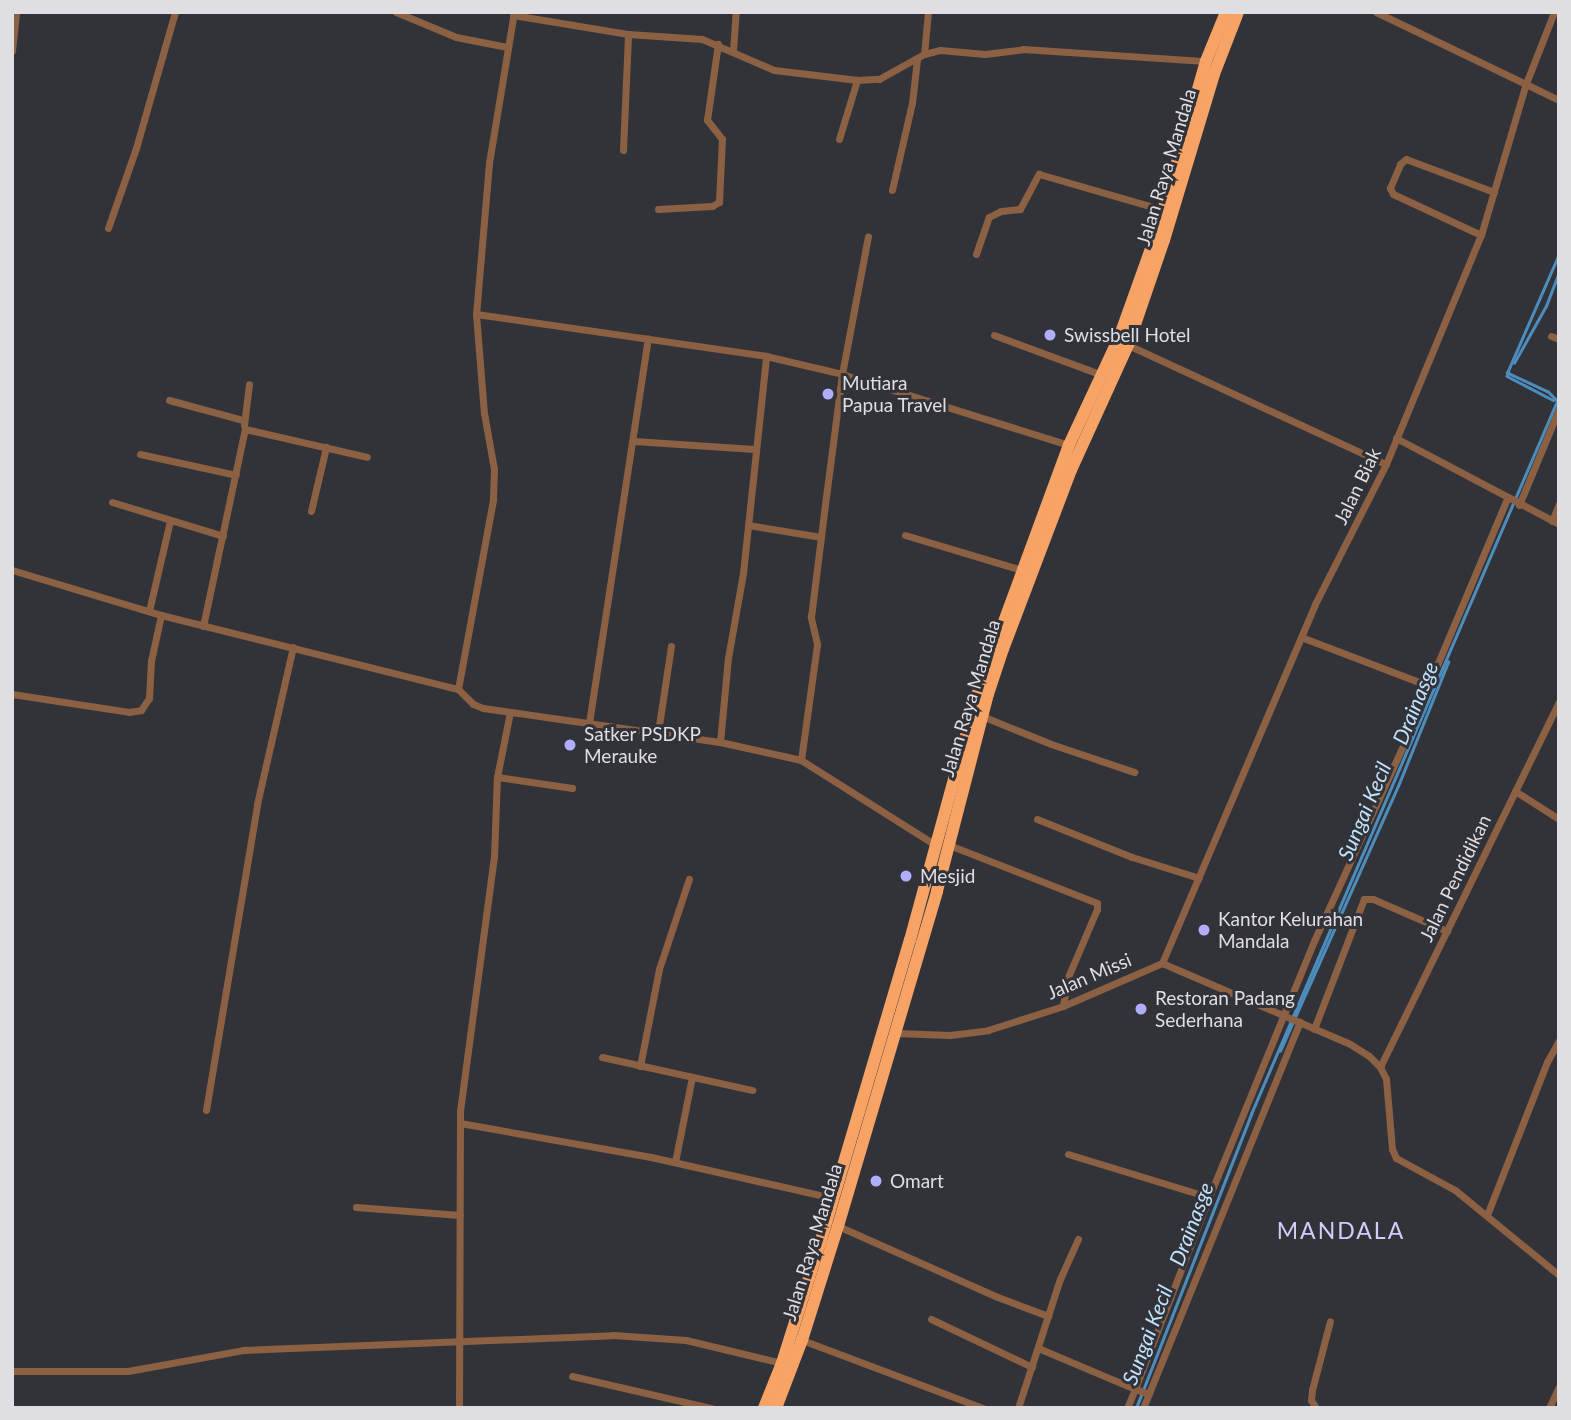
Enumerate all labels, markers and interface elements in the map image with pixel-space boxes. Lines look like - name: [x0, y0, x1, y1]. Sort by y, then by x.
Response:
- street label: Jalan Raya Mandala: [1131, 86, 1201, 248]
- place label: Swissbell Hotel: [1064, 324, 1191, 346]
- marker: Swissbell Hotel: [1042, 327, 1058, 343]
- place label: Mutiara Papua Travel: [842, 372, 947, 416]
- marker: Mutiara Papua Travel: [820, 386, 836, 402]
- street label: Jalan Biak: [1329, 444, 1385, 528]
- street label: Jalan Raya Mandala: [935, 617, 1005, 779]
- water label: Drainasge: [1387, 658, 1443, 748]
- place label: Satker PSDKP Merauke: [584, 723, 701, 767]
- marker: Satker PSDKP Merauke: [562, 737, 578, 753]
- water label: Sungai Kecil: [1332, 758, 1396, 864]
- street label: Jalan Pendidikan: [1414, 811, 1496, 945]
- place label: Mesjid: [920, 865, 975, 887]
- marker: Mesjid: [898, 868, 914, 884]
- place label: Kantor Kelurahan Mandala: [1218, 908, 1364, 952]
- marker: Kantor Kelurahan Mandala: [1196, 922, 1212, 938]
- street label: Jalan Missi: [1043, 948, 1135, 1004]
- place label: Restoran Padang Sederhana: [1155, 987, 1295, 1031]
- marker: Restoran Padang Sederhana: [1133, 1001, 1149, 1017]
- street label: Jalan Raya Mandala: [777, 1161, 847, 1323]
- place label: Omart: [890, 1170, 944, 1192]
- marker: Omart: [868, 1173, 884, 1189]
- water label: Drainasge: [1164, 1179, 1218, 1269]
- district label: MANDALA: [1278, 1216, 1404, 1244]
- water label: Sungai Kecil: [1117, 1282, 1177, 1388]

